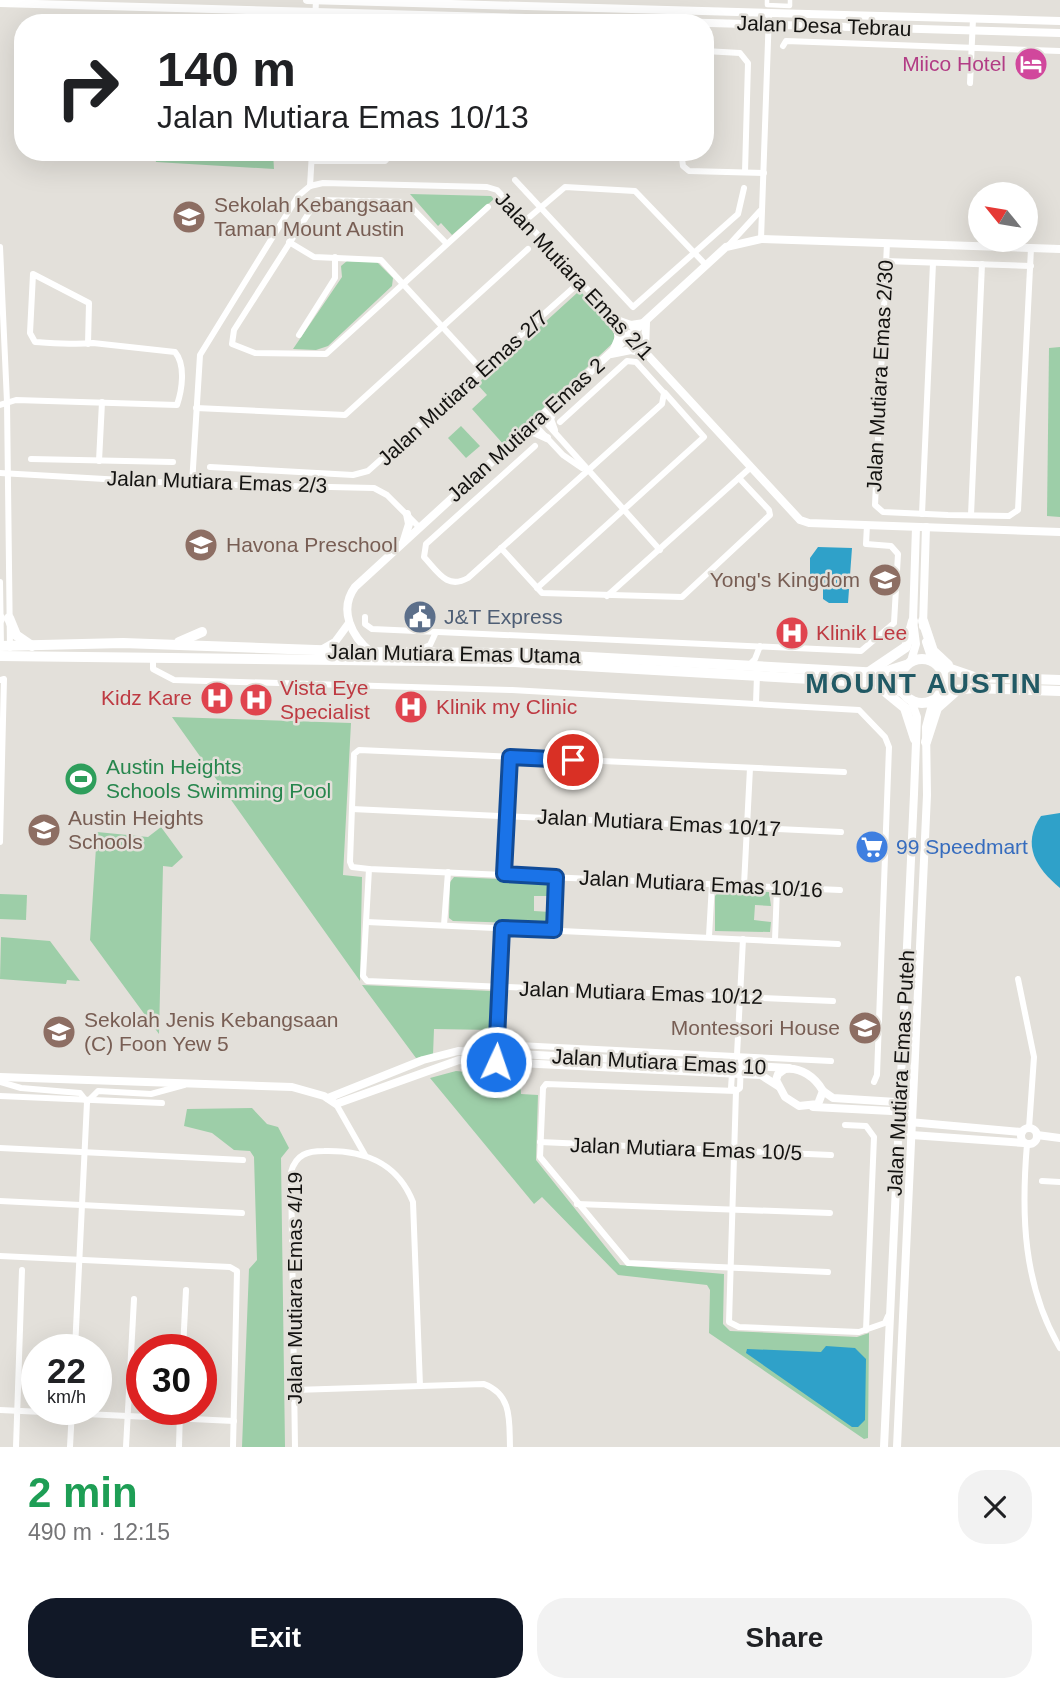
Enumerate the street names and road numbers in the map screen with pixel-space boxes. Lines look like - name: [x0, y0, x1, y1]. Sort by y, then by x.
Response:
- street label: Jalan Desa Tebrau: [736, 11, 912, 40]
- street label: Jalan Mutiara Emas 2/1: [491, 187, 658, 364]
- street label: Jalan Mutiara Emas 2/30: [862, 259, 897, 493]
- street label: Jalan Mutiara Emas 2/7: [373, 305, 553, 471]
- street label: Jalan Mutiara Emas 2: [442, 353, 610, 507]
- street label: Jalan Mutiara Emas 2/3: [106, 466, 328, 497]
- street label: Jalan Mutiara Emas Utama: [327, 640, 581, 667]
- street label: Jalan Mutiara Emas 10/17: [537, 805, 781, 840]
- street label: Jalan Mutiara Emas 10/16: [579, 866, 823, 901]
- street label: Jalan Mutiara Emas Puteh: [883, 949, 918, 1197]
- street label: Jalan Mutiara Emas 10/12: [519, 977, 763, 1008]
- street label: Jalan Mutiara Emas 10: [551, 1044, 767, 1079]
- street label: Jalan Mutiara Emas 10/5: [570, 1133, 802, 1164]
- street label: Jalan Mutiara Emas 4/19: [283, 1172, 306, 1404]

